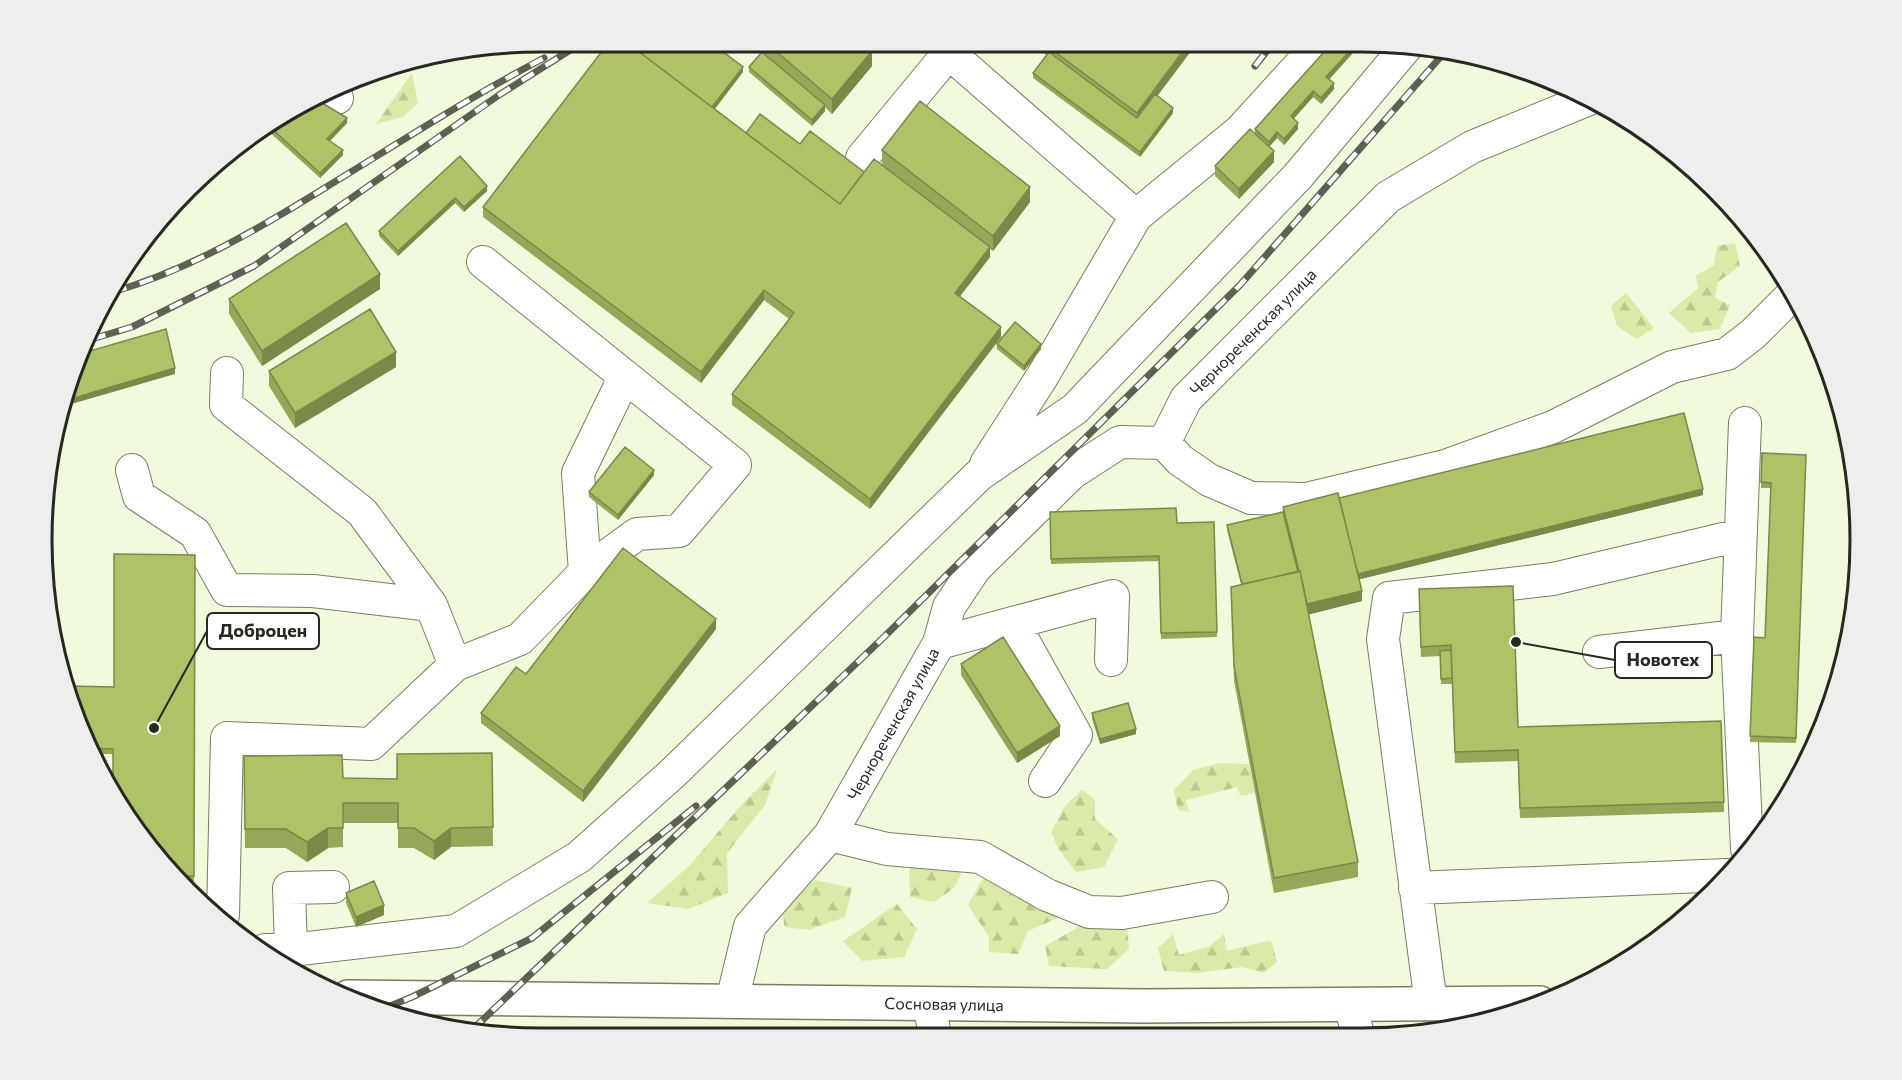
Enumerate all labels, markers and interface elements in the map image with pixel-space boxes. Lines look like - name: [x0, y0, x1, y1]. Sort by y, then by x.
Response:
- street label: Чернореченская улица: [1185, 264, 1320, 399]
- callout: Доброцен: [207, 613, 319, 649]
- text: Доброцен: [219, 619, 307, 641]
- callout: Новотех: [1615, 642, 1712, 678]
- street label: Чернореченская улица: [843, 644, 942, 803]
- text: Новотех: [1626, 648, 1700, 670]
- street label: Сосновая улица: [884, 993, 1004, 1014]

